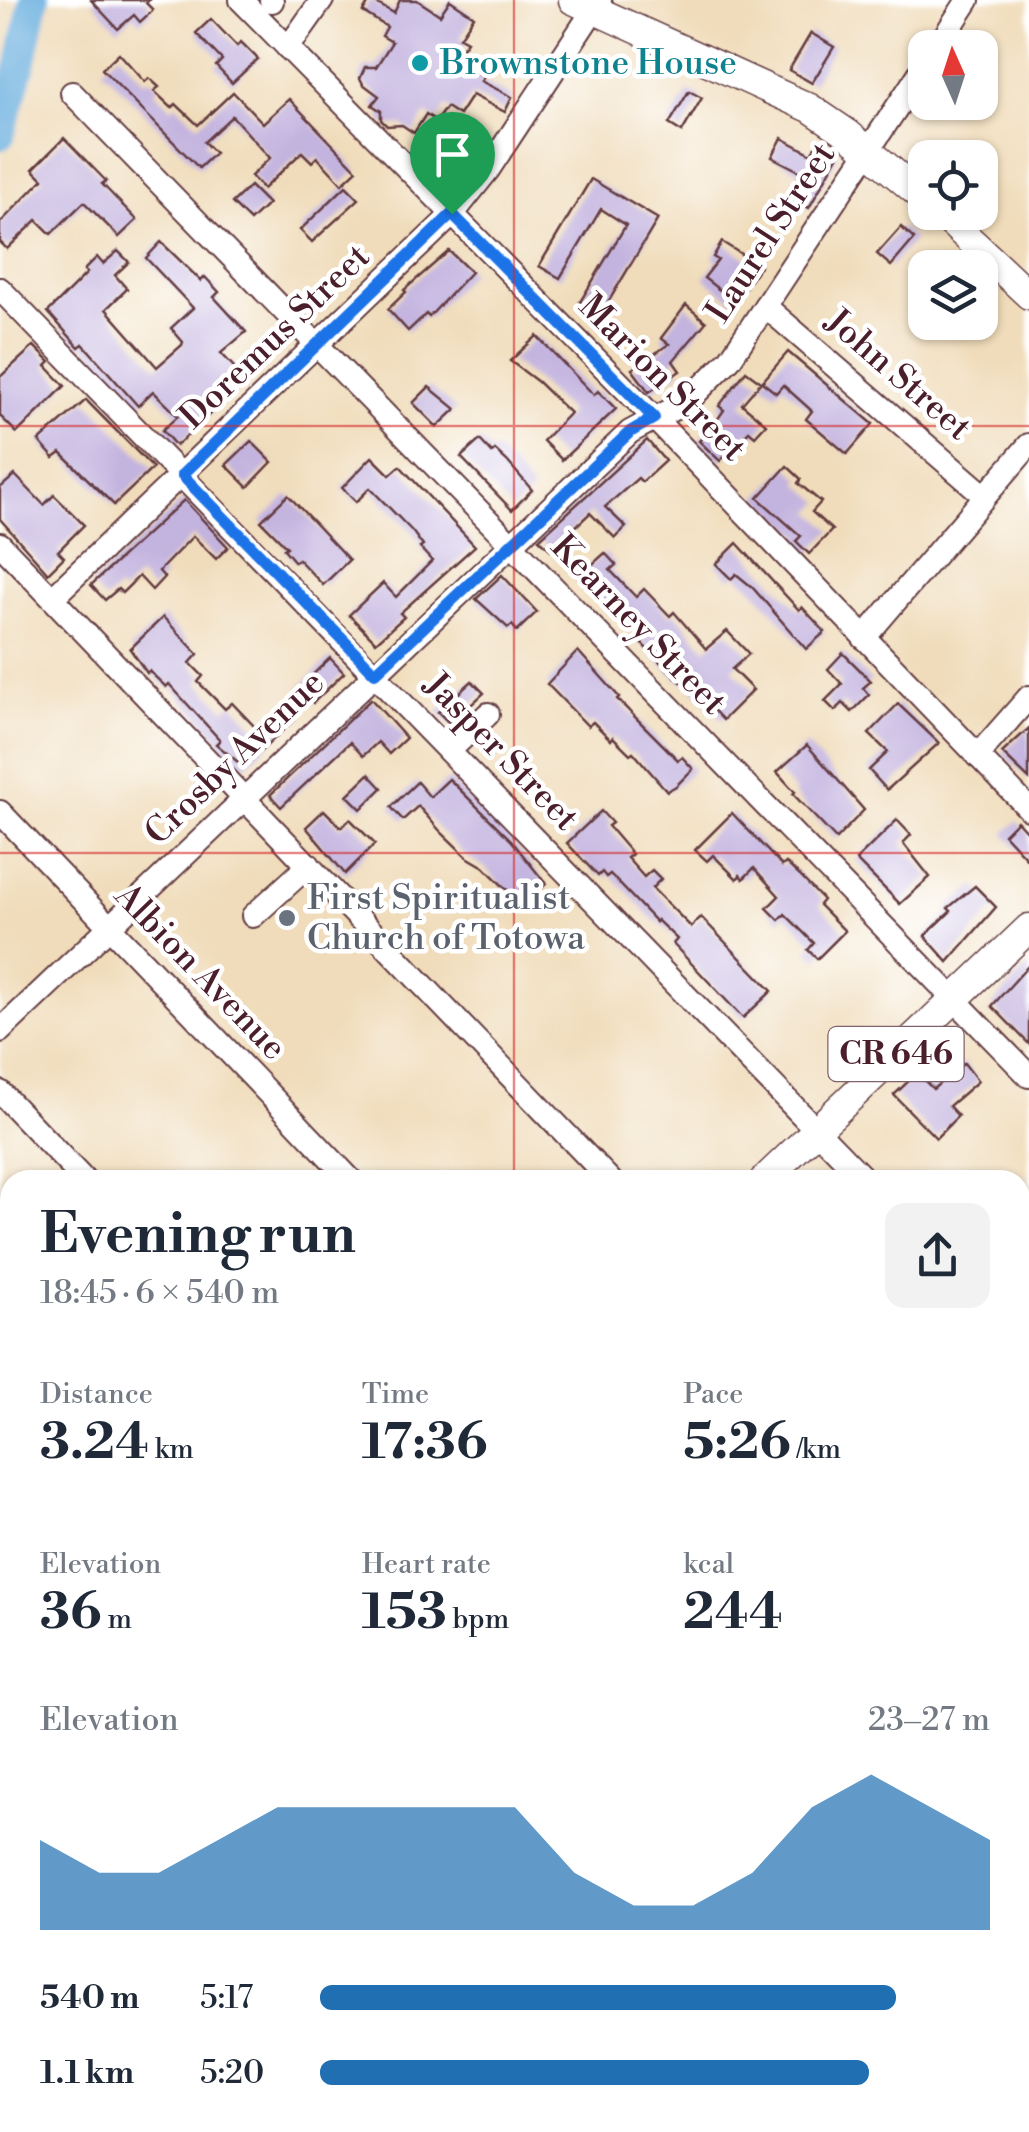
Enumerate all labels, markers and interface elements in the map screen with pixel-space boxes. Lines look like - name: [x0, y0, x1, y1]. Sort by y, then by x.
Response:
- north arrow: [908, 30, 998, 120]
- map controls: [908, 30, 998, 340]
- place label: Brownstone House: [439, 42, 737, 85]
- marker: Brownstone House: [409, 52, 431, 74]
- pin: [410, 112, 495, 215]
- icon: arrive: [425, 127, 480, 182]
- street label: Laurel Street: [697, 135, 845, 331]
- button: locate: [908, 140, 998, 230]
- street label: Doremus Street: [171, 236, 379, 438]
- button: layers: [908, 250, 998, 340]
- street label: Marion Street: [569, 285, 755, 471]
- street label: John Street: [815, 299, 980, 450]
- street label: Kearney Street: [541, 526, 735, 724]
- street label: Crosby Avenue: [136, 662, 334, 854]
- street label: Jasper Street: [414, 663, 587, 840]
- street label: Albion Avenue: [104, 874, 295, 1069]
- place label: First Spiritualist Church of Totowa: [307, 877, 585, 960]
- marker: First Spiritualist Church of Totowa: [276, 907, 298, 929]
- road number: CR 646: [828, 1027, 964, 1081]
- text: Evening run: [40, 1201, 356, 1270]
- button: share: [885, 1203, 990, 1308]
- text: 18:45 · 6 × 540 m: [40, 1273, 279, 1313]
- text: Distance: [40, 1377, 153, 1412]
- text: Time: [362, 1377, 429, 1412]
- text: Pace: [683, 1377, 743, 1412]
- text: 3.24: [40, 1412, 149, 1474]
- text: 17:36: [362, 1412, 487, 1474]
- text: 5:26: [683, 1412, 791, 1474]
- text: km: [149, 1432, 194, 1467]
- text: /km: [791, 1432, 841, 1467]
- text: Elevation: [40, 1547, 161, 1582]
- text: Heart rate: [362, 1547, 491, 1582]
- text: kcal: [683, 1547, 734, 1582]
- text: 36: [40, 1582, 102, 1644]
- text: 153: [362, 1582, 447, 1644]
- text: 244: [683, 1582, 783, 1644]
- text: m: [102, 1602, 132, 1637]
- text: bpm: [447, 1602, 509, 1637]
- text: Elevation: [40, 1700, 179, 1740]
- text: 23–27 m: [868, 1700, 990, 1740]
- text: 540 m: [40, 1978, 139, 2018]
- text: 5:17: [200, 1978, 253, 2018]
- text: 1.1 km: [40, 2053, 134, 2093]
- text: 5:20: [200, 2053, 264, 2093]

